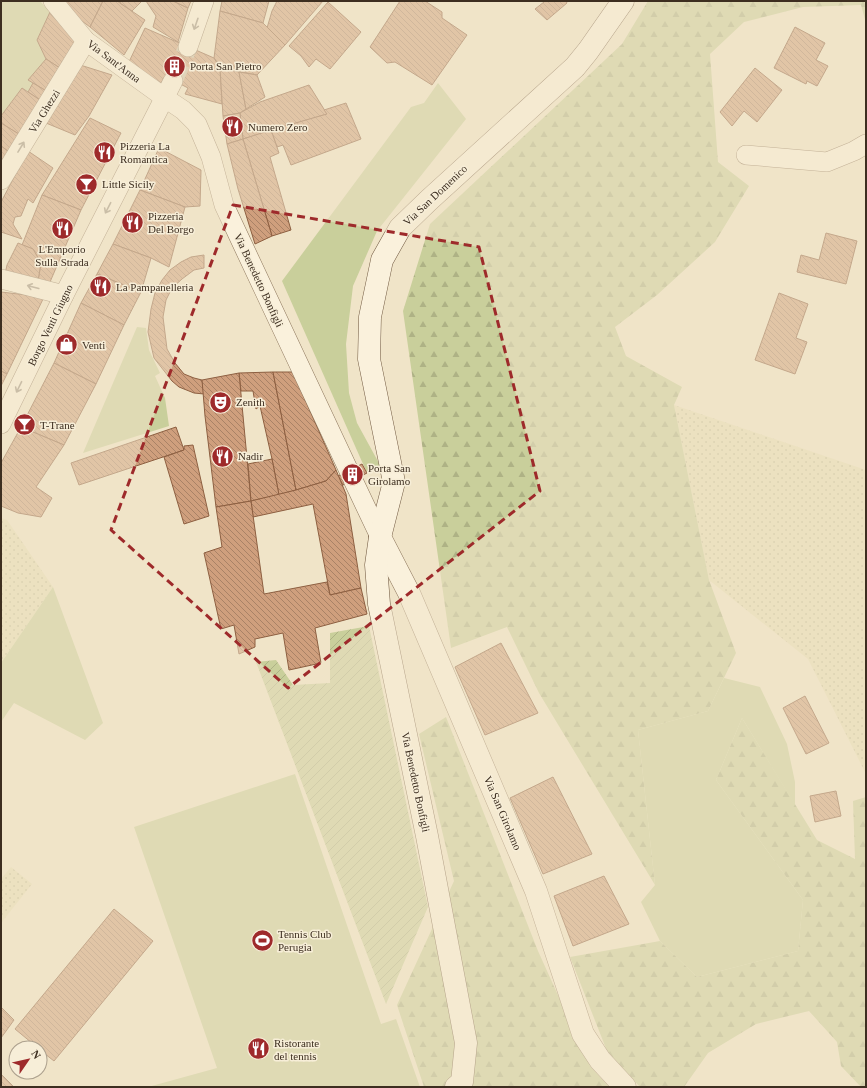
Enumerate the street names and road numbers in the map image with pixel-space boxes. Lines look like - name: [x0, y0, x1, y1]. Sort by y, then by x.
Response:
- street label: Via Sant'Anna: [85, 37, 143, 85]
- street label: Via Ghezzi: [26, 87, 62, 135]
- street label: Via San Domenico: [401, 162, 470, 228]
- street label: Via Benedetto Bonfigli: [232, 231, 286, 329]
- street label: Borgo Venti Giugno: [25, 282, 75, 368]
- street label: Via Benedetto Bonfigli: [400, 731, 432, 833]
- street label: Via San Girolamo: [482, 774, 524, 852]

